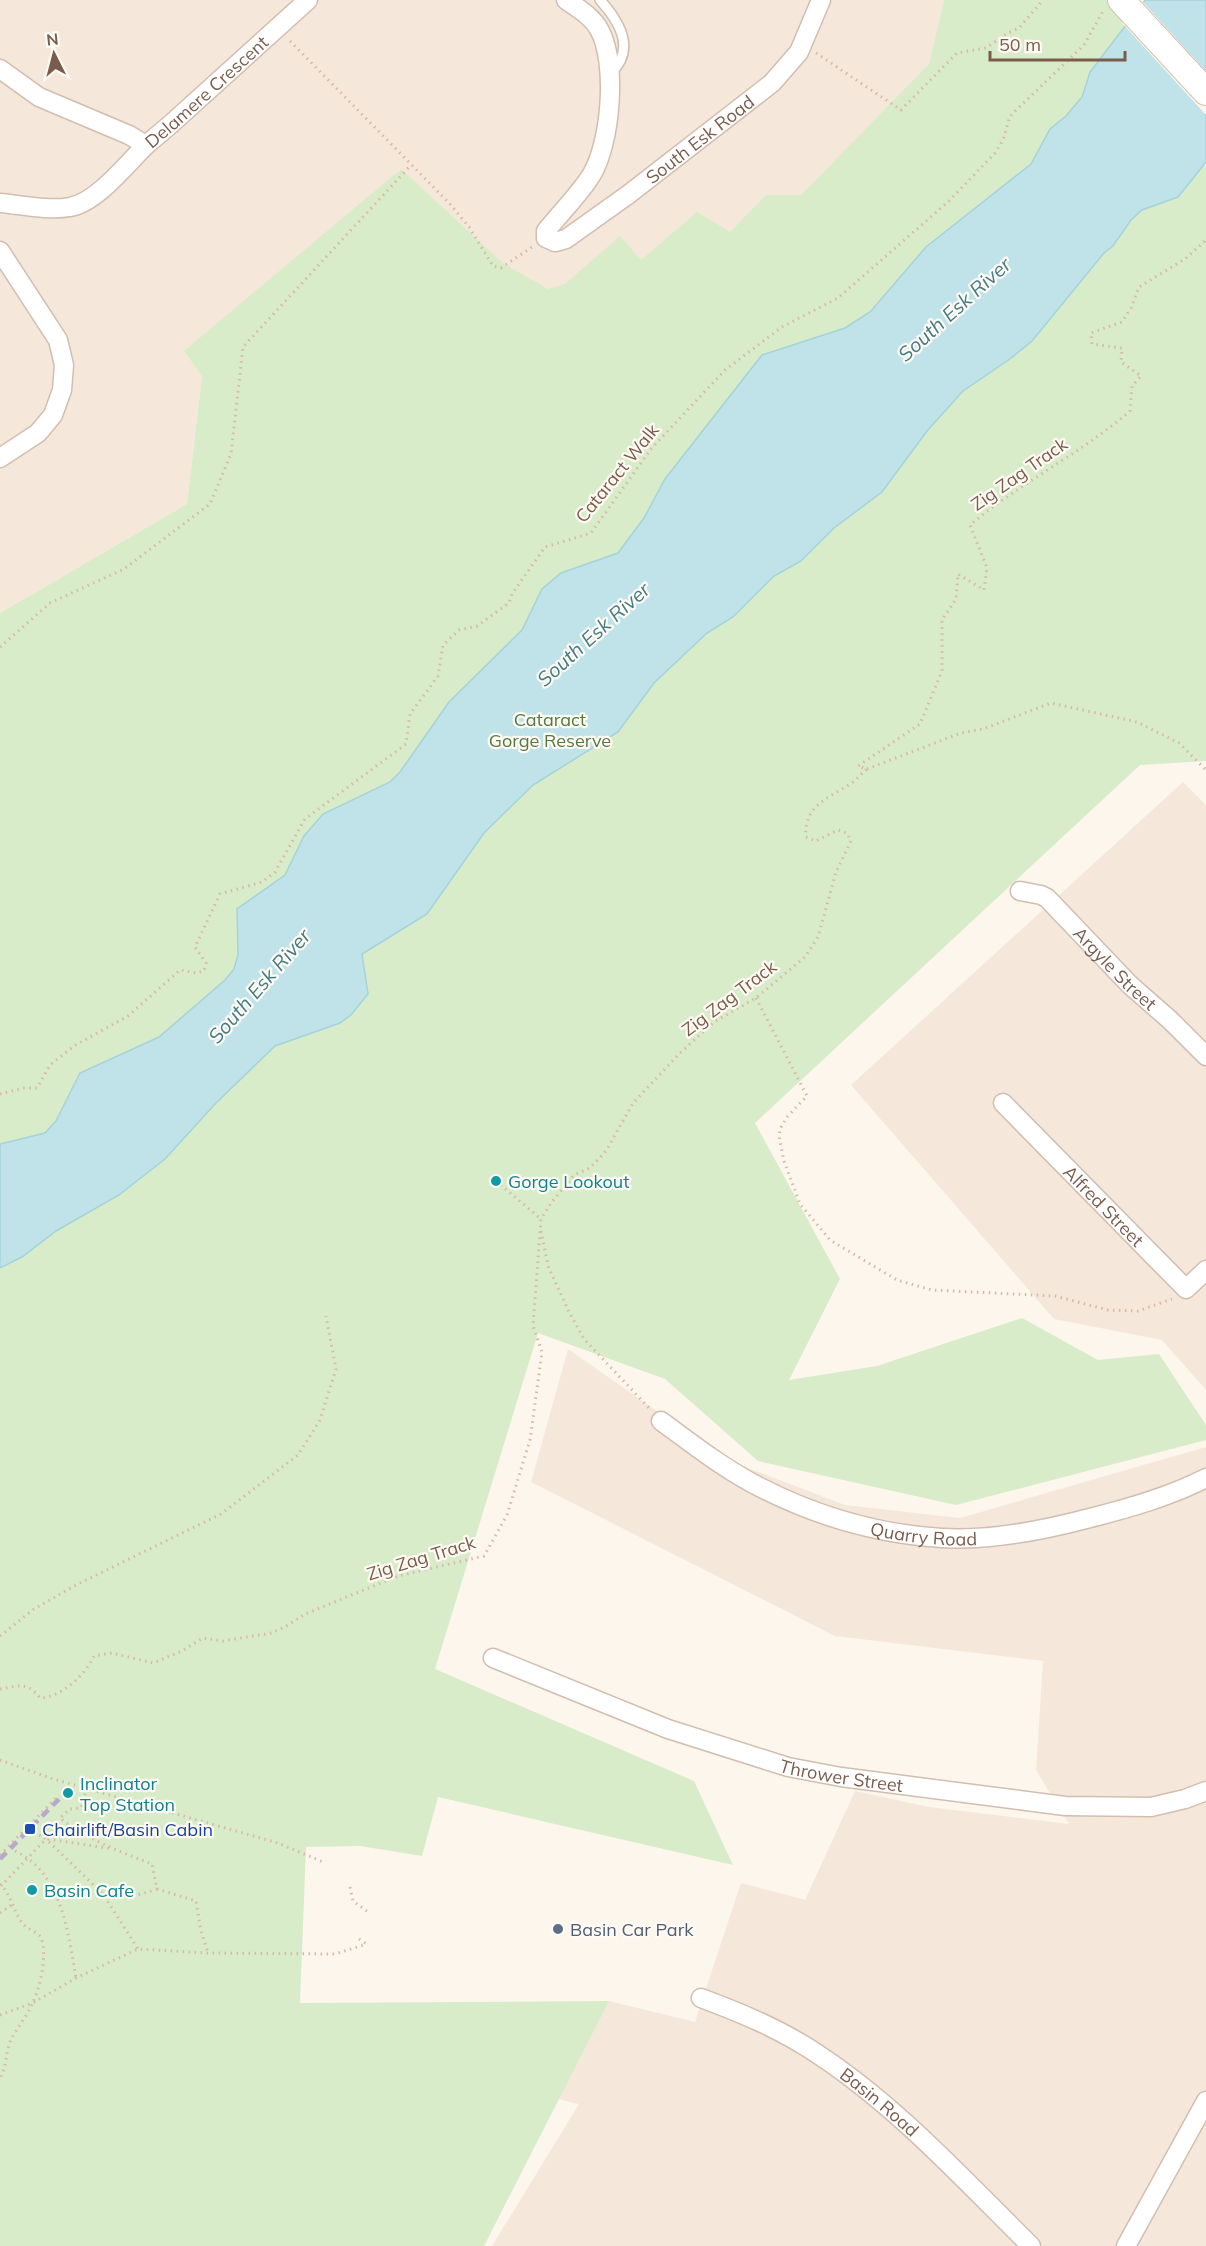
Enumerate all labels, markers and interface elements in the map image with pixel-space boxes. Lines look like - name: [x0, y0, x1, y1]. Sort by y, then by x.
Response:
- north arrow: [24, 24, 84, 84]
- scale bar: [990, 24, 1125, 62]
- text: N: [45, 29, 59, 50]
- street label: Delamere Crescent: [140, 30, 273, 153]
- text: 50 m: [999, 33, 1041, 56]
- street label: South Esk Road: [641, 90, 759, 188]
- water label: South Esk River: [892, 251, 1016, 366]
- street label: Cataract Walk: [570, 418, 664, 527]
- street label: Zig Zag Track: [966, 432, 1072, 516]
- water label: South Esk River: [531, 576, 655, 691]
- park label: Cataract Gorge Reserve: [489, 708, 611, 752]
- street label: Argyle Street: [1069, 922, 1162, 1015]
- water label: South Esk River: [202, 923, 316, 1048]
- street label: Zig Zag Track: [677, 955, 781, 1041]
- street label: Alfred Street: [1059, 1160, 1149, 1251]
- place label: Gorge Lookout: [508, 1170, 629, 1193]
- marker: Gorge Lookout: [489, 1174, 503, 1188]
- street label: Quarry Road: [868, 1516, 978, 1550]
- street label: Zig Zag Track: [364, 1530, 479, 1585]
- street label: Thrower Street: [777, 1754, 904, 1796]
- place label: Inclinator Top Station: [80, 1772, 175, 1816]
- marker: Inclinator Top Station: [61, 1786, 75, 1800]
- place label: Chairlift/Basin Cabin: [42, 1818, 213, 1841]
- marker: Chairlift/Basin Cabin: [23, 1822, 37, 1836]
- place label: Basin Cafe: [44, 1879, 134, 1902]
- marker: Basin Cafe: [25, 1883, 39, 1897]
- place label: Basin Car Park: [570, 1918, 694, 1941]
- marker: Basin Car Park: [551, 1922, 565, 1936]
- street label: Basin Road: [836, 2062, 924, 2141]

